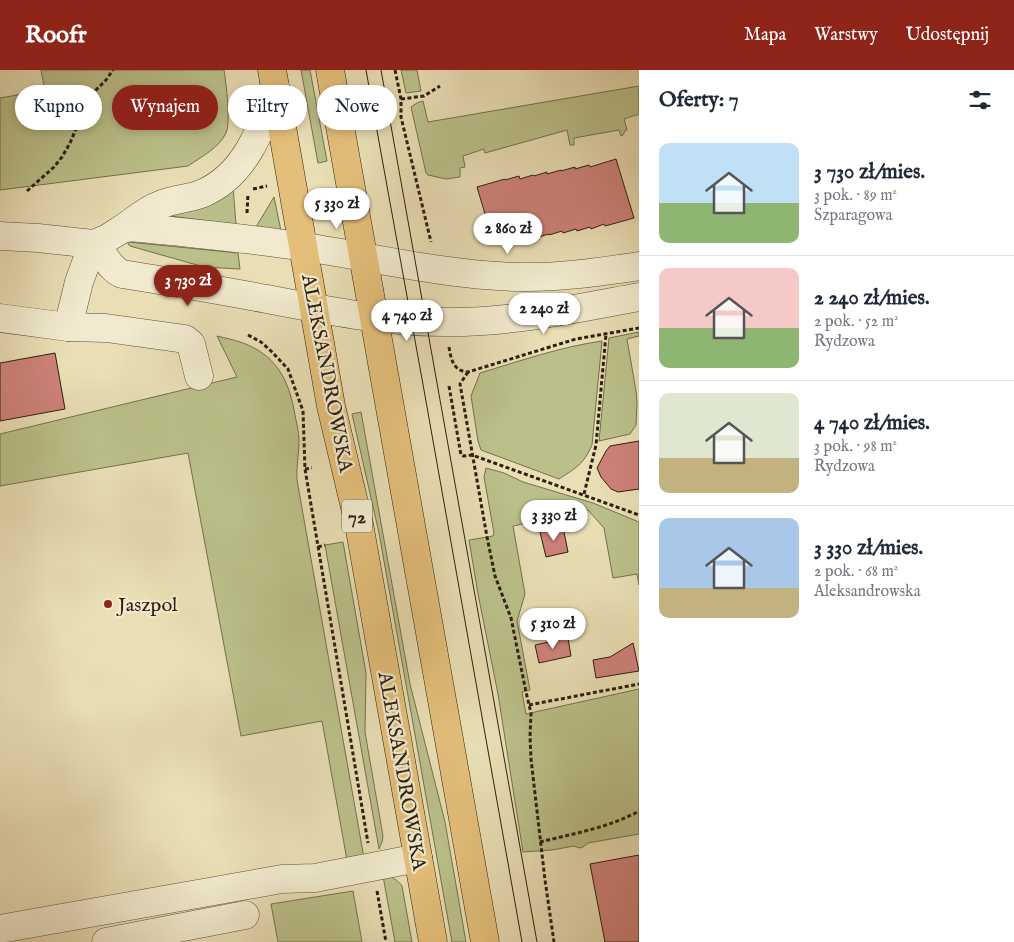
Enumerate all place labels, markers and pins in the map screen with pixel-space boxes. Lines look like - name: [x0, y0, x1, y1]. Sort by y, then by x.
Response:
- pin: 5 330 zł: [285, 188, 389, 230]
- pin: 2 860 zł: [456, 212, 560, 255]
- pin: 3 730 zł: [136, 264, 240, 307]
- pin: 2 240 zł: [492, 292, 596, 335]
- pin: 4 740 zł: [355, 300, 459, 342]
- pin: 3 330 zł: [502, 500, 606, 542]
- place label: Jaszpol: [116, 593, 178, 618]
- marker: Jaszpol: [102, 598, 114, 610]
- pin: 5 310 zł: [501, 608, 605, 650]

